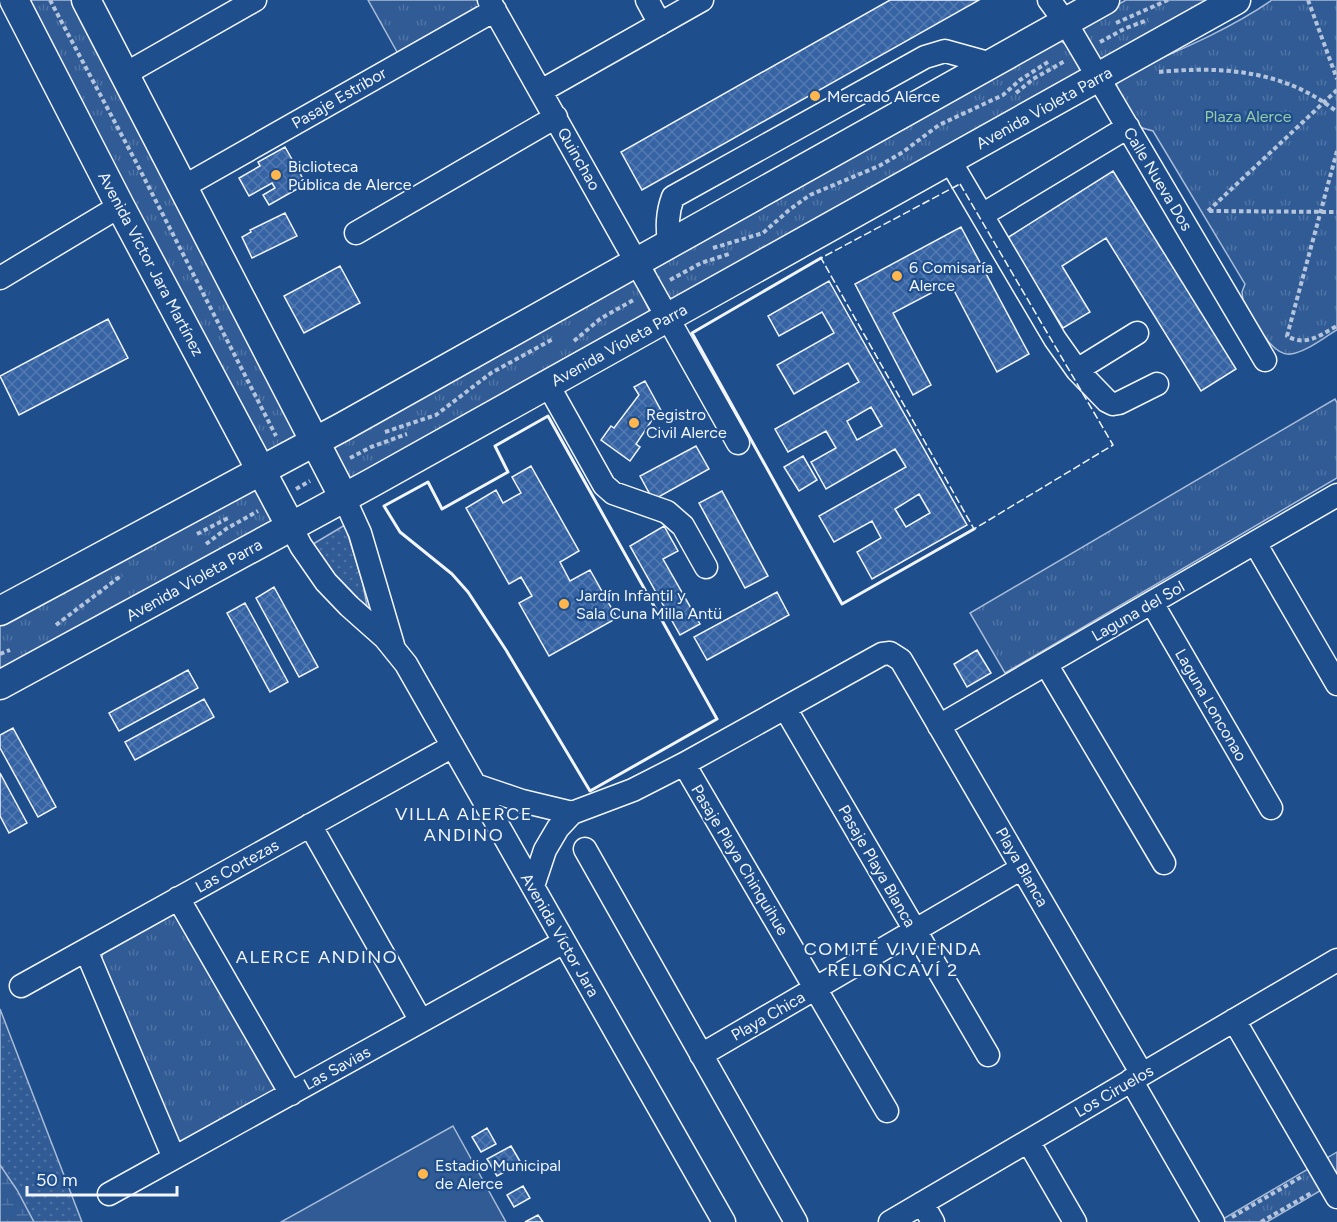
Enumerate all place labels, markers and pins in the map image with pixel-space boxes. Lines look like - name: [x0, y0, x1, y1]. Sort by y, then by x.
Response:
- place label: Mercado Alerce: [827, 87, 940, 106]
- marker: Mercado Alerce: [808, 89, 822, 103]
- place label: Biclioteca Pública de Alerce: [288, 157, 412, 194]
- marker: Biclioteca Pública de Alerce: [269, 168, 283, 182]
- place label: 6 Comisaría Alerce: [909, 258, 993, 295]
- marker: 6 Comisaría Alerce: [890, 269, 904, 283]
- place label: Registro Civil Alerce: [646, 405, 727, 442]
- marker: Registro Civil Alerce: [627, 416, 641, 430]
- place label: Jardín Infantil y Sala Cuna Milla Antü: [576, 586, 722, 623]
- marker: Jardín Infantil y Sala Cuna Milla Antü: [557, 597, 571, 611]
- place label: Estadio Municipal de Alerce: [435, 1156, 561, 1193]
- marker: Estadio Municipal de Alerce: [416, 1167, 430, 1181]

